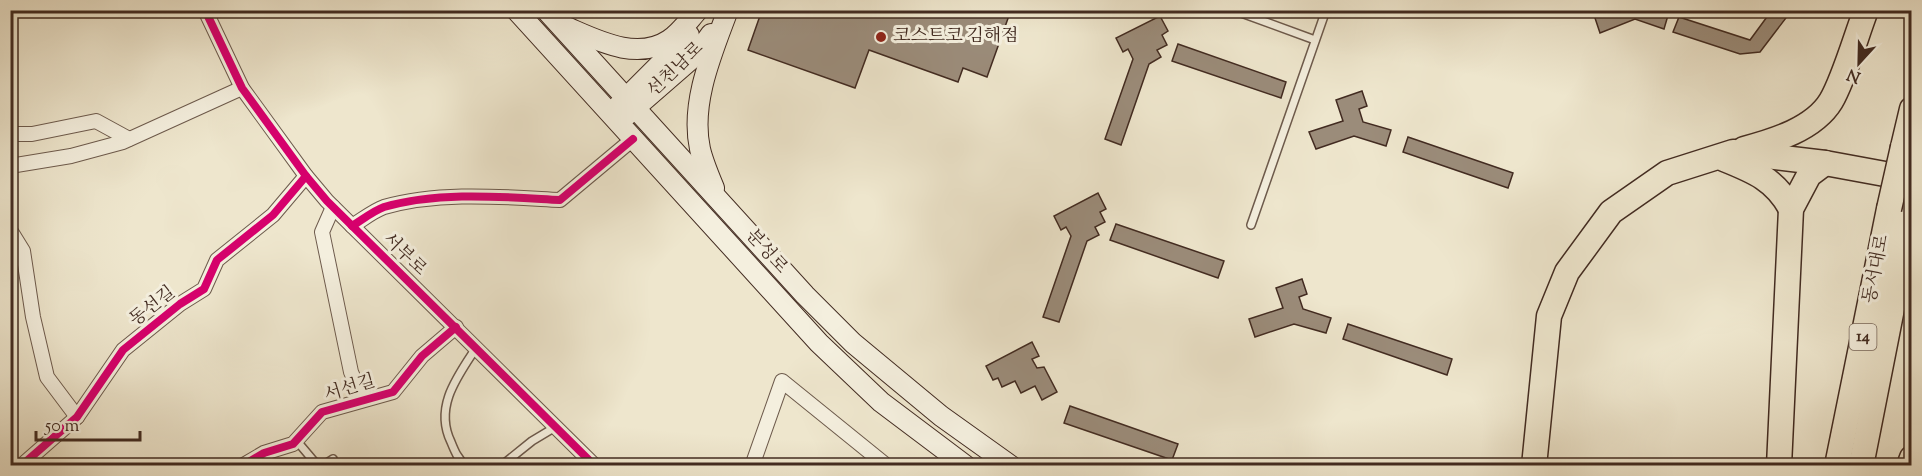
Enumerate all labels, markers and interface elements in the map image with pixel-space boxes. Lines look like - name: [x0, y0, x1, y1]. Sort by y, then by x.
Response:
- place label: 코스트코 김해점: [893, 24, 1019, 50]
- marker: 코스트코 김해점: [874, 30, 888, 44]
- north arrow: [1829, 33, 1889, 93]
- street label: 선천남로: [642, 36, 710, 104]
- text: N: [1844, 61, 1865, 88]
- street label: 분성로: [739, 224, 793, 280]
- street label: 서부로: [376, 228, 432, 282]
- street label: 동서대로: [1858, 232, 1896, 306]
- street label: 동선길: [124, 281, 182, 333]
- road number: 14: [1850, 324, 1876, 350]
- street label: 서선길: [321, 369, 379, 409]
- scale bar: [36, 404, 140, 442]
- text: 50 m: [44, 414, 80, 440]

